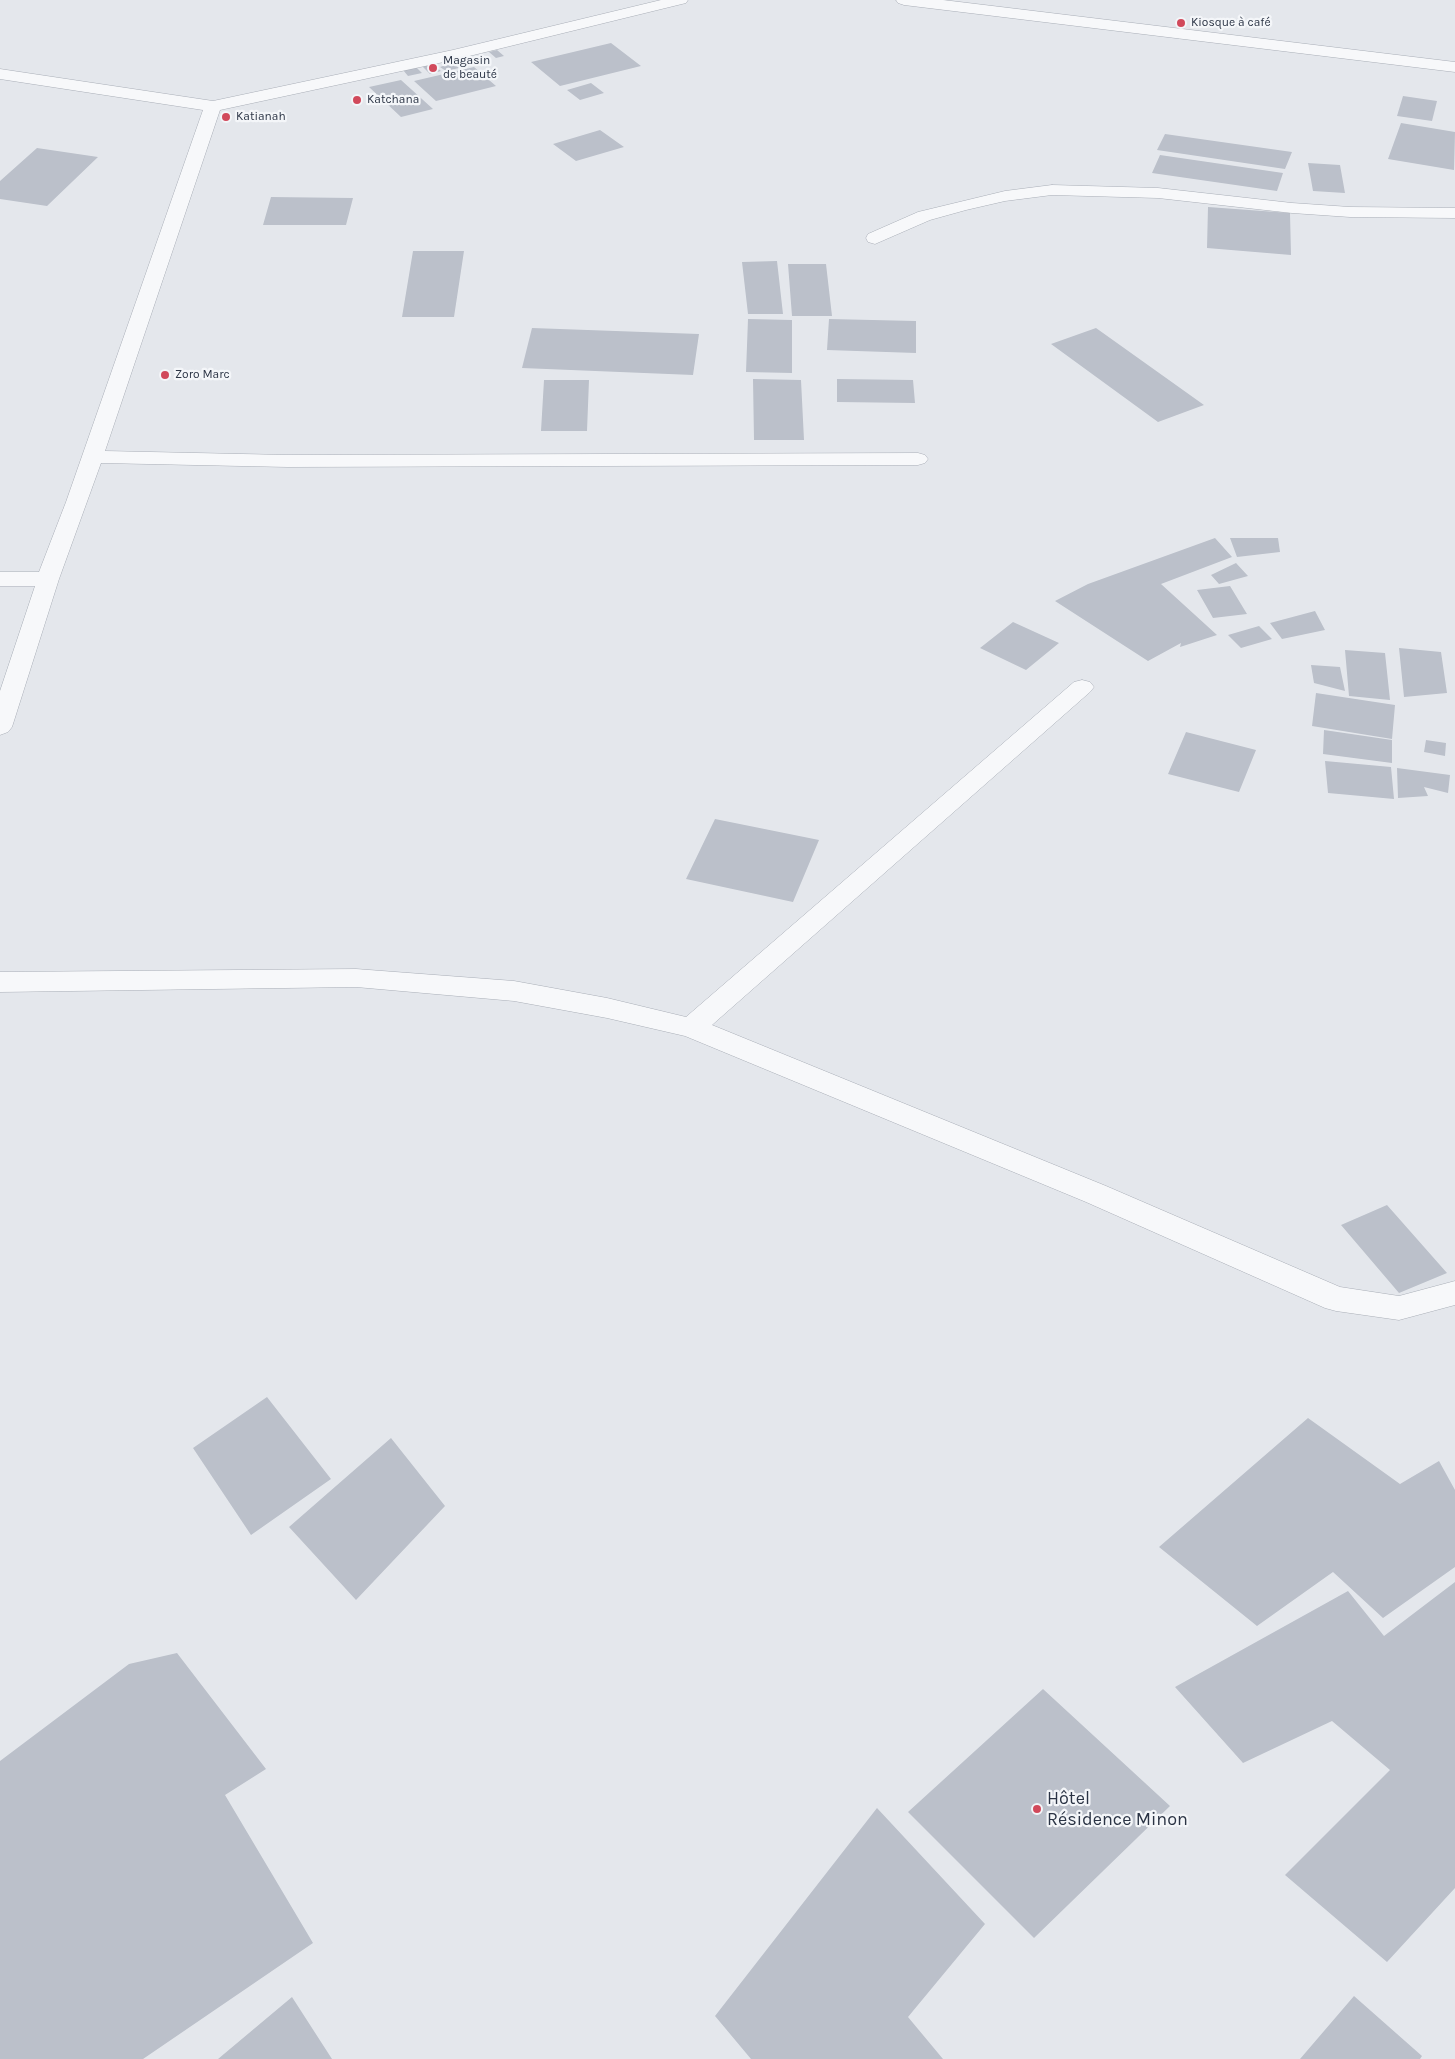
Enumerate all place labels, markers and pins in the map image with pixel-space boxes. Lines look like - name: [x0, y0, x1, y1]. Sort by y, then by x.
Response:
- place label: Kiosque à café: [1191, 16, 1271, 30]
- marker: Kiosque à café: [1175, 17, 1187, 29]
- place label: Magasin de beauté: [443, 54, 497, 82]
- marker: Magasin de beauté: [427, 62, 439, 74]
- place label: Katchana: [367, 93, 419, 107]
- marker: Katchana: [351, 94, 363, 106]
- place label: Katianah: [236, 110, 286, 124]
- marker: Katianah: [220, 111, 232, 123]
- place label: Zoro Marc: [175, 368, 230, 382]
- marker: Zoro Marc: [159, 369, 171, 381]
- place label: Hôtel Résidence Minon: [1047, 1788, 1188, 1830]
- marker: Hôtel Résidence Minon: [1031, 1803, 1043, 1815]

